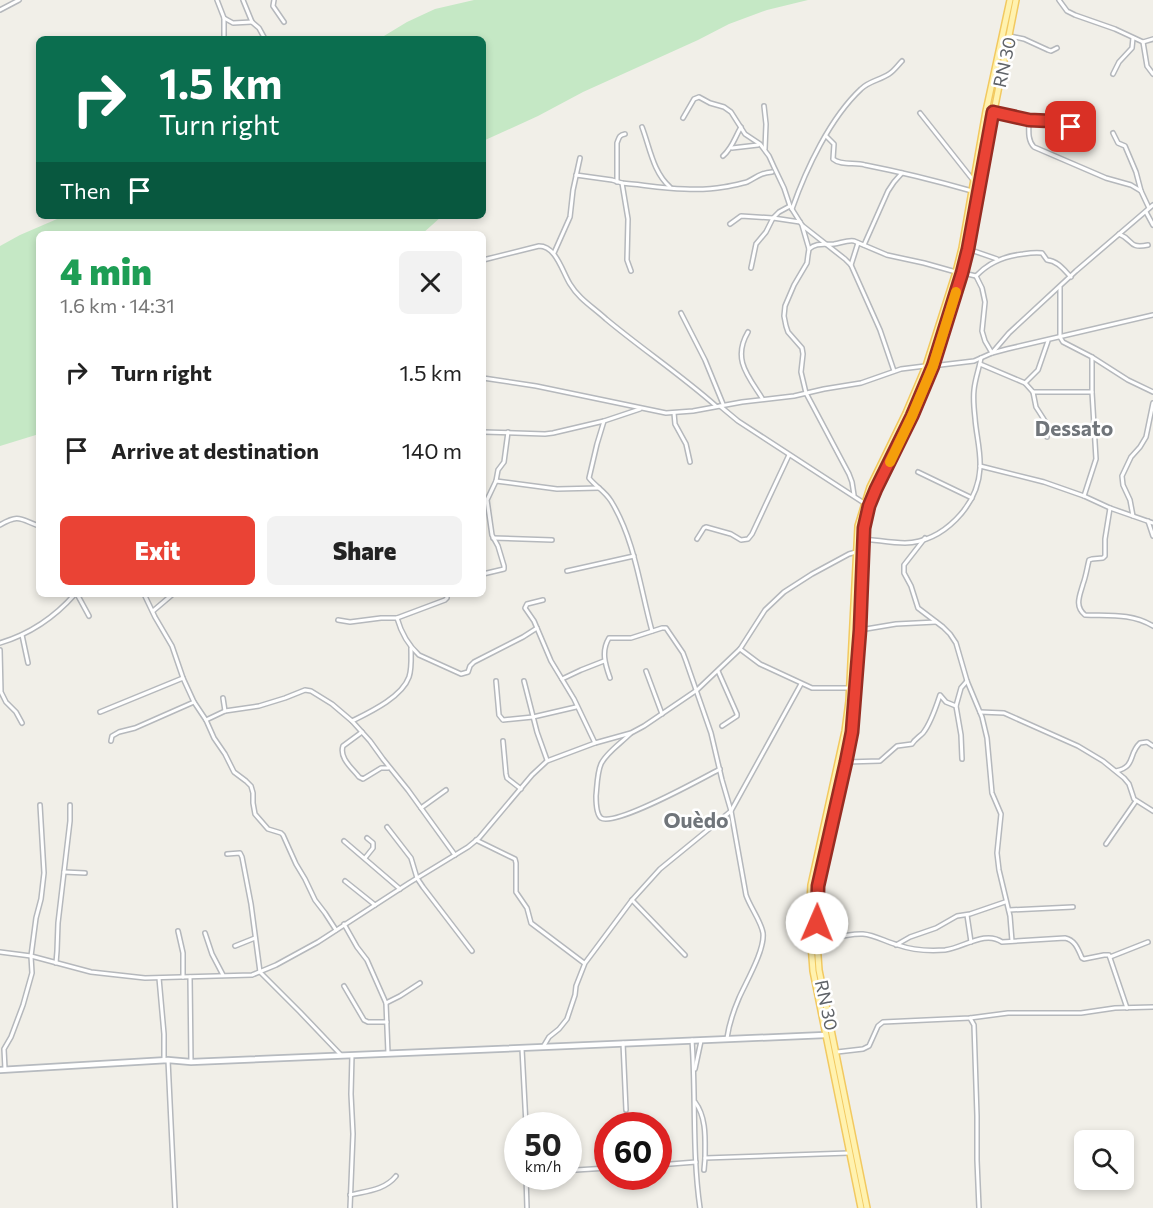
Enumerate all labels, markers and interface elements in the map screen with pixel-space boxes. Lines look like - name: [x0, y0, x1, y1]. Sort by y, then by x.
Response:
- street label: RN 30: [988, 35, 1020, 89]
- text: 1.5 km: [159, 56, 282, 108]
- icon: right: [60, 60, 138, 138]
- pin: [1045, 101, 1096, 152]
- text: Turn right: [159, 108, 279, 141]
- icon: arrive: [1054, 110, 1087, 143]
- icon: arrive: [123, 174, 156, 207]
- text: Then: [60, 177, 111, 204]
- text: 4 min: [60, 248, 152, 292]
- button: close: [399, 251, 462, 314]
- text: 1.6 km · 14:31: [60, 293, 175, 317]
- icon: right: [60, 356, 93, 389]
- text: Turn right: [111, 359, 212, 386]
- text: 1.5 km: [399, 359, 462, 386]
- district label: Dessato: [1035, 415, 1113, 440]
- icon: arrive: [60, 434, 93, 467]
- text: Arrive at destination: [111, 437, 319, 464]
- text: 140 m: [402, 437, 462, 464]
- button: Exit: [60, 516, 255, 585]
- button: Share: [267, 516, 462, 585]
- district label: Ouèdo: [664, 807, 728, 832]
- position arrow: [785, 891, 849, 955]
- street label: RN 30: [811, 978, 843, 1032]
- speed limit sign: 60: [594, 1112, 672, 1190]
- text: 50: [524, 1125, 562, 1162]
- map controls: [1074, 1130, 1134, 1190]
- button: search: [1074, 1130, 1134, 1190]
- text: km/h: [525, 1157, 561, 1175]

